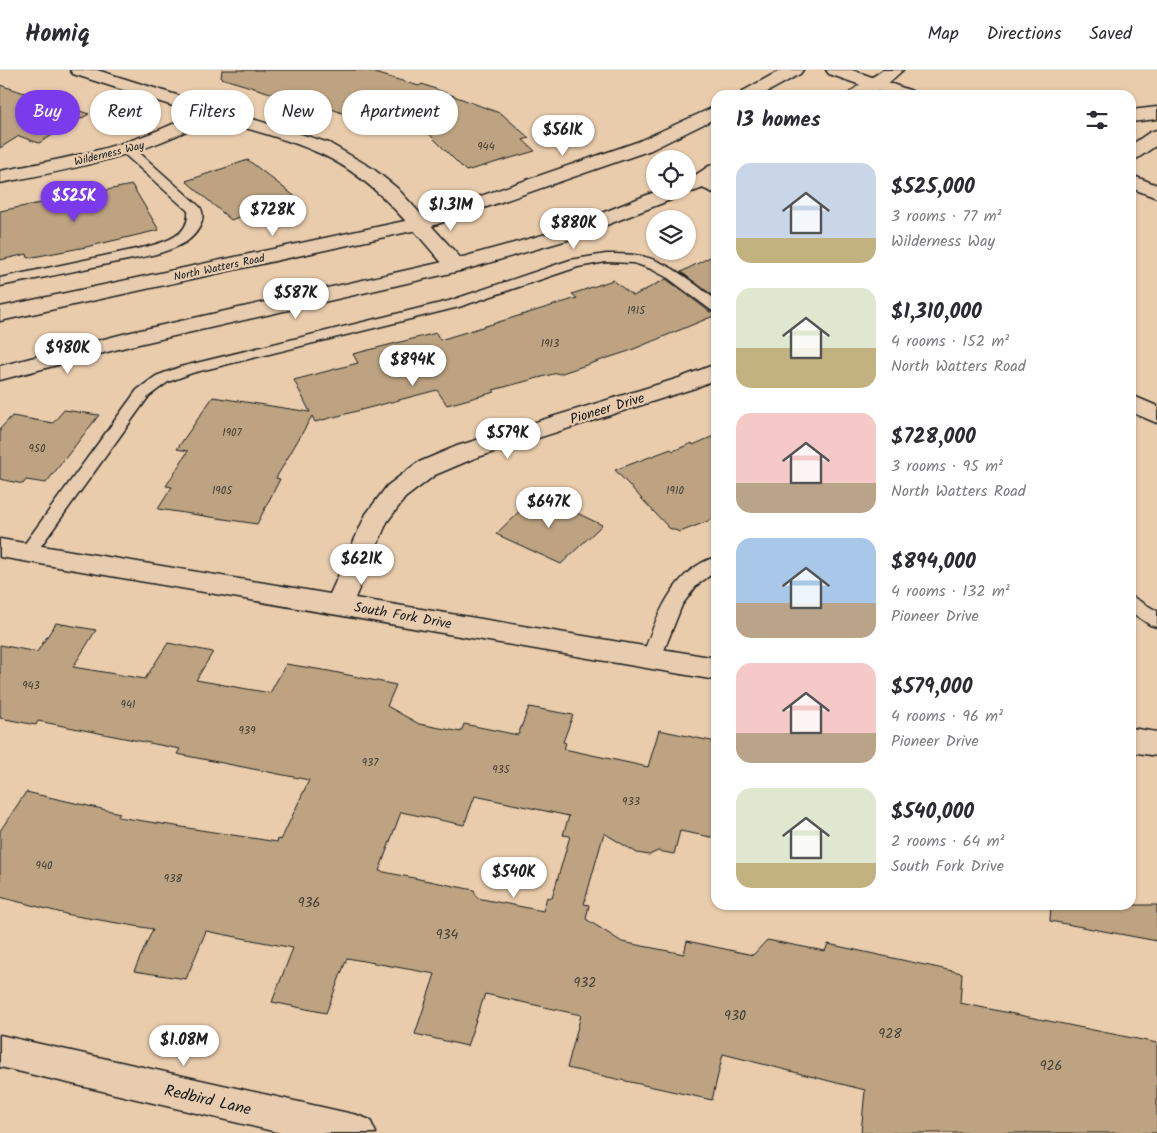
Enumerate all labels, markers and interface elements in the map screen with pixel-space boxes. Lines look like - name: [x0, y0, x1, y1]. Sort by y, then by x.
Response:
- text: Homiq: [25, 15, 90, 54]
- text: Map: [927, 20, 959, 49]
- text: Directions: [987, 20, 1061, 49]
- text: Saved: [1089, 20, 1132, 49]
- chip: Buy: [15, 90, 80, 135]
- chip: Rent: [90, 90, 161, 135]
- chip: Filters: [171, 90, 254, 135]
- chip: New: [264, 90, 332, 135]
- chip: Apartment: [342, 90, 458, 135]
- text: 13 homes: [736, 104, 821, 137]
- icon: filters: [1083, 106, 1111, 134]
- pin: $561K: [528, 114, 598, 157]
- text: $561K: [543, 118, 583, 143]
- street label: Wilderness Way: [72, 136, 147, 171]
- house number: 944: [477, 138, 495, 156]
- map controls: [646, 150, 696, 260]
- button: locate: [646, 150, 696, 200]
- text: $525,000: [891, 171, 975, 204]
- pin: $525K: [39, 180, 109, 223]
- icon: home: [776, 183, 836, 243]
- text: $525K: [52, 184, 96, 209]
- pin: $1.31M: [410, 190, 492, 232]
- text: $1.31M: [429, 193, 473, 218]
- pin: $728K: [238, 194, 308, 237]
- text: $728K: [250, 198, 296, 223]
- text: 3 rooms · 77 m²: [891, 204, 1001, 229]
- pin: $880K: [539, 208, 609, 250]
- button: layers: [646, 210, 696, 260]
- text: $880K: [551, 211, 597, 236]
- text: Wilderness Way: [891, 229, 995, 254]
- street label: North Watters Road: [172, 249, 267, 286]
- pin: $587K: [261, 278, 331, 320]
- text: $587K: [274, 281, 318, 306]
- text: $1,310,000: [891, 296, 982, 329]
- house number: 1915: [627, 302, 646, 320]
- icon: home: [776, 308, 836, 368]
- text: 4 rooms · 152 m²: [891, 329, 1009, 354]
- pin: $980K: [33, 332, 103, 375]
- house number: 1913: [541, 335, 559, 353]
- text: $980K: [46, 336, 90, 361]
- pin: $894K: [378, 344, 448, 387]
- text: $894K: [390, 348, 436, 373]
- text: North Watters Road: [891, 354, 1026, 379]
- street label: Pioneer Drive: [567, 387, 648, 431]
- pin: $579K: [473, 418, 543, 460]
- text: $579K: [487, 421, 529, 446]
- text: $728,000: [891, 421, 976, 454]
- house number: 1907: [222, 424, 243, 442]
- icon: home: [776, 433, 836, 493]
- house number: 950: [29, 440, 46, 458]
- text: 3 rooms · 95 m²: [891, 454, 1003, 479]
- text: North Watters Road: [891, 479, 1026, 504]
- house number: 1905: [212, 482, 233, 500]
- house number: 1910: [666, 482, 684, 500]
- pin: $647K: [514, 486, 584, 529]
- text: $647K: [527, 490, 571, 515]
- pin: $621K: [327, 544, 397, 586]
- text: $894,000: [891, 546, 976, 579]
- text: $621K: [341, 547, 383, 572]
- icon: home: [776, 558, 836, 618]
- text: 4 rooms · 132 m²: [891, 579, 1010, 604]
- street label: South Fork Drive: [352, 597, 454, 636]
- text: Pioneer Drive: [891, 604, 979, 629]
- text: $579,000: [891, 671, 972, 704]
- house number: 943: [22, 677, 40, 695]
- icon: home: [776, 683, 836, 743]
- house number: 941: [121, 696, 135, 714]
- text: 4 rooms · 96 m²: [891, 704, 1003, 729]
- house number: 939: [238, 722, 256, 740]
- text: Pioneer Drive: [891, 729, 979, 754]
- house number: 937: [362, 754, 379, 772]
- house number: 935: [492, 761, 511, 779]
- house number: 933: [622, 793, 640, 811]
- text: $540,000: [891, 796, 974, 829]
- icon: home: [776, 808, 836, 868]
- text: 2 rooms · 64 m²: [891, 829, 1004, 854]
- text: South Fork Drive: [891, 854, 1004, 879]
- pin: $540K: [479, 856, 549, 899]
- house number: 940: [36, 857, 53, 875]
- text: $540K: [492, 860, 536, 885]
- house number: 938: [164, 870, 183, 888]
- house number: 936: [298, 892, 320, 914]
- house number: 934: [436, 924, 459, 946]
- house number: 932: [574, 972, 596, 994]
- house number: 930: [724, 1005, 746, 1027]
- house number: 928: [878, 1023, 902, 1045]
- pin: $1.08M: [143, 1024, 225, 1067]
- text: $1.08M: [160, 1028, 208, 1053]
- house number: 926: [1040, 1055, 1062, 1077]
- street label: Redbird Lane: [162, 1078, 254, 1123]

